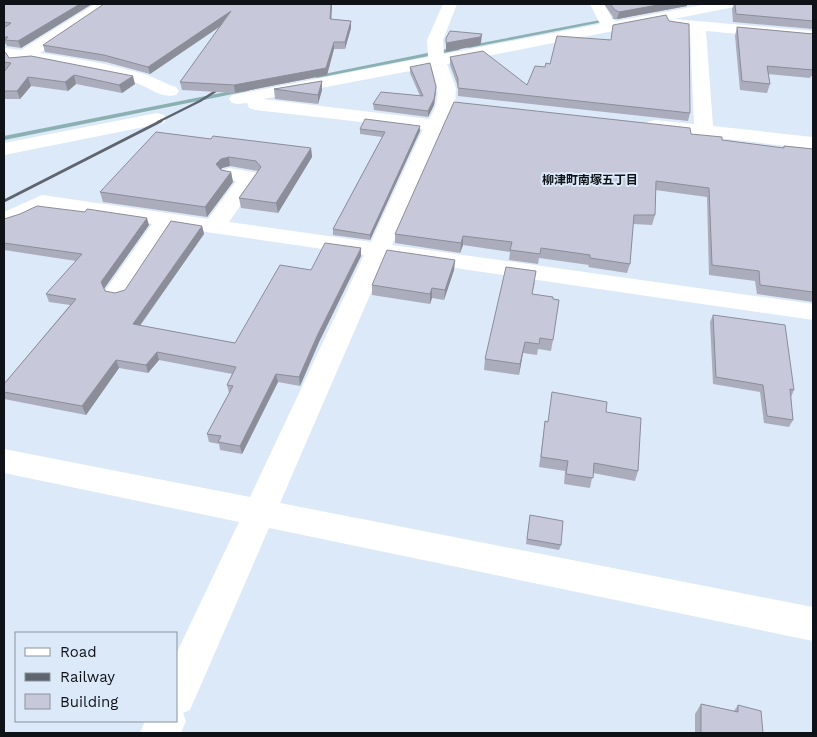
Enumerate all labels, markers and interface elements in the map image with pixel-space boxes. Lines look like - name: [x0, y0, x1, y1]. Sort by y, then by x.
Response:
- district label: 柳津町南塚五丁目: [542, 173, 638, 187]
- legend: [15, 632, 178, 722]
- text: Road: [60, 643, 97, 661]
- text: Railway: [60, 668, 115, 686]
- text: Building: [60, 693, 118, 711]

